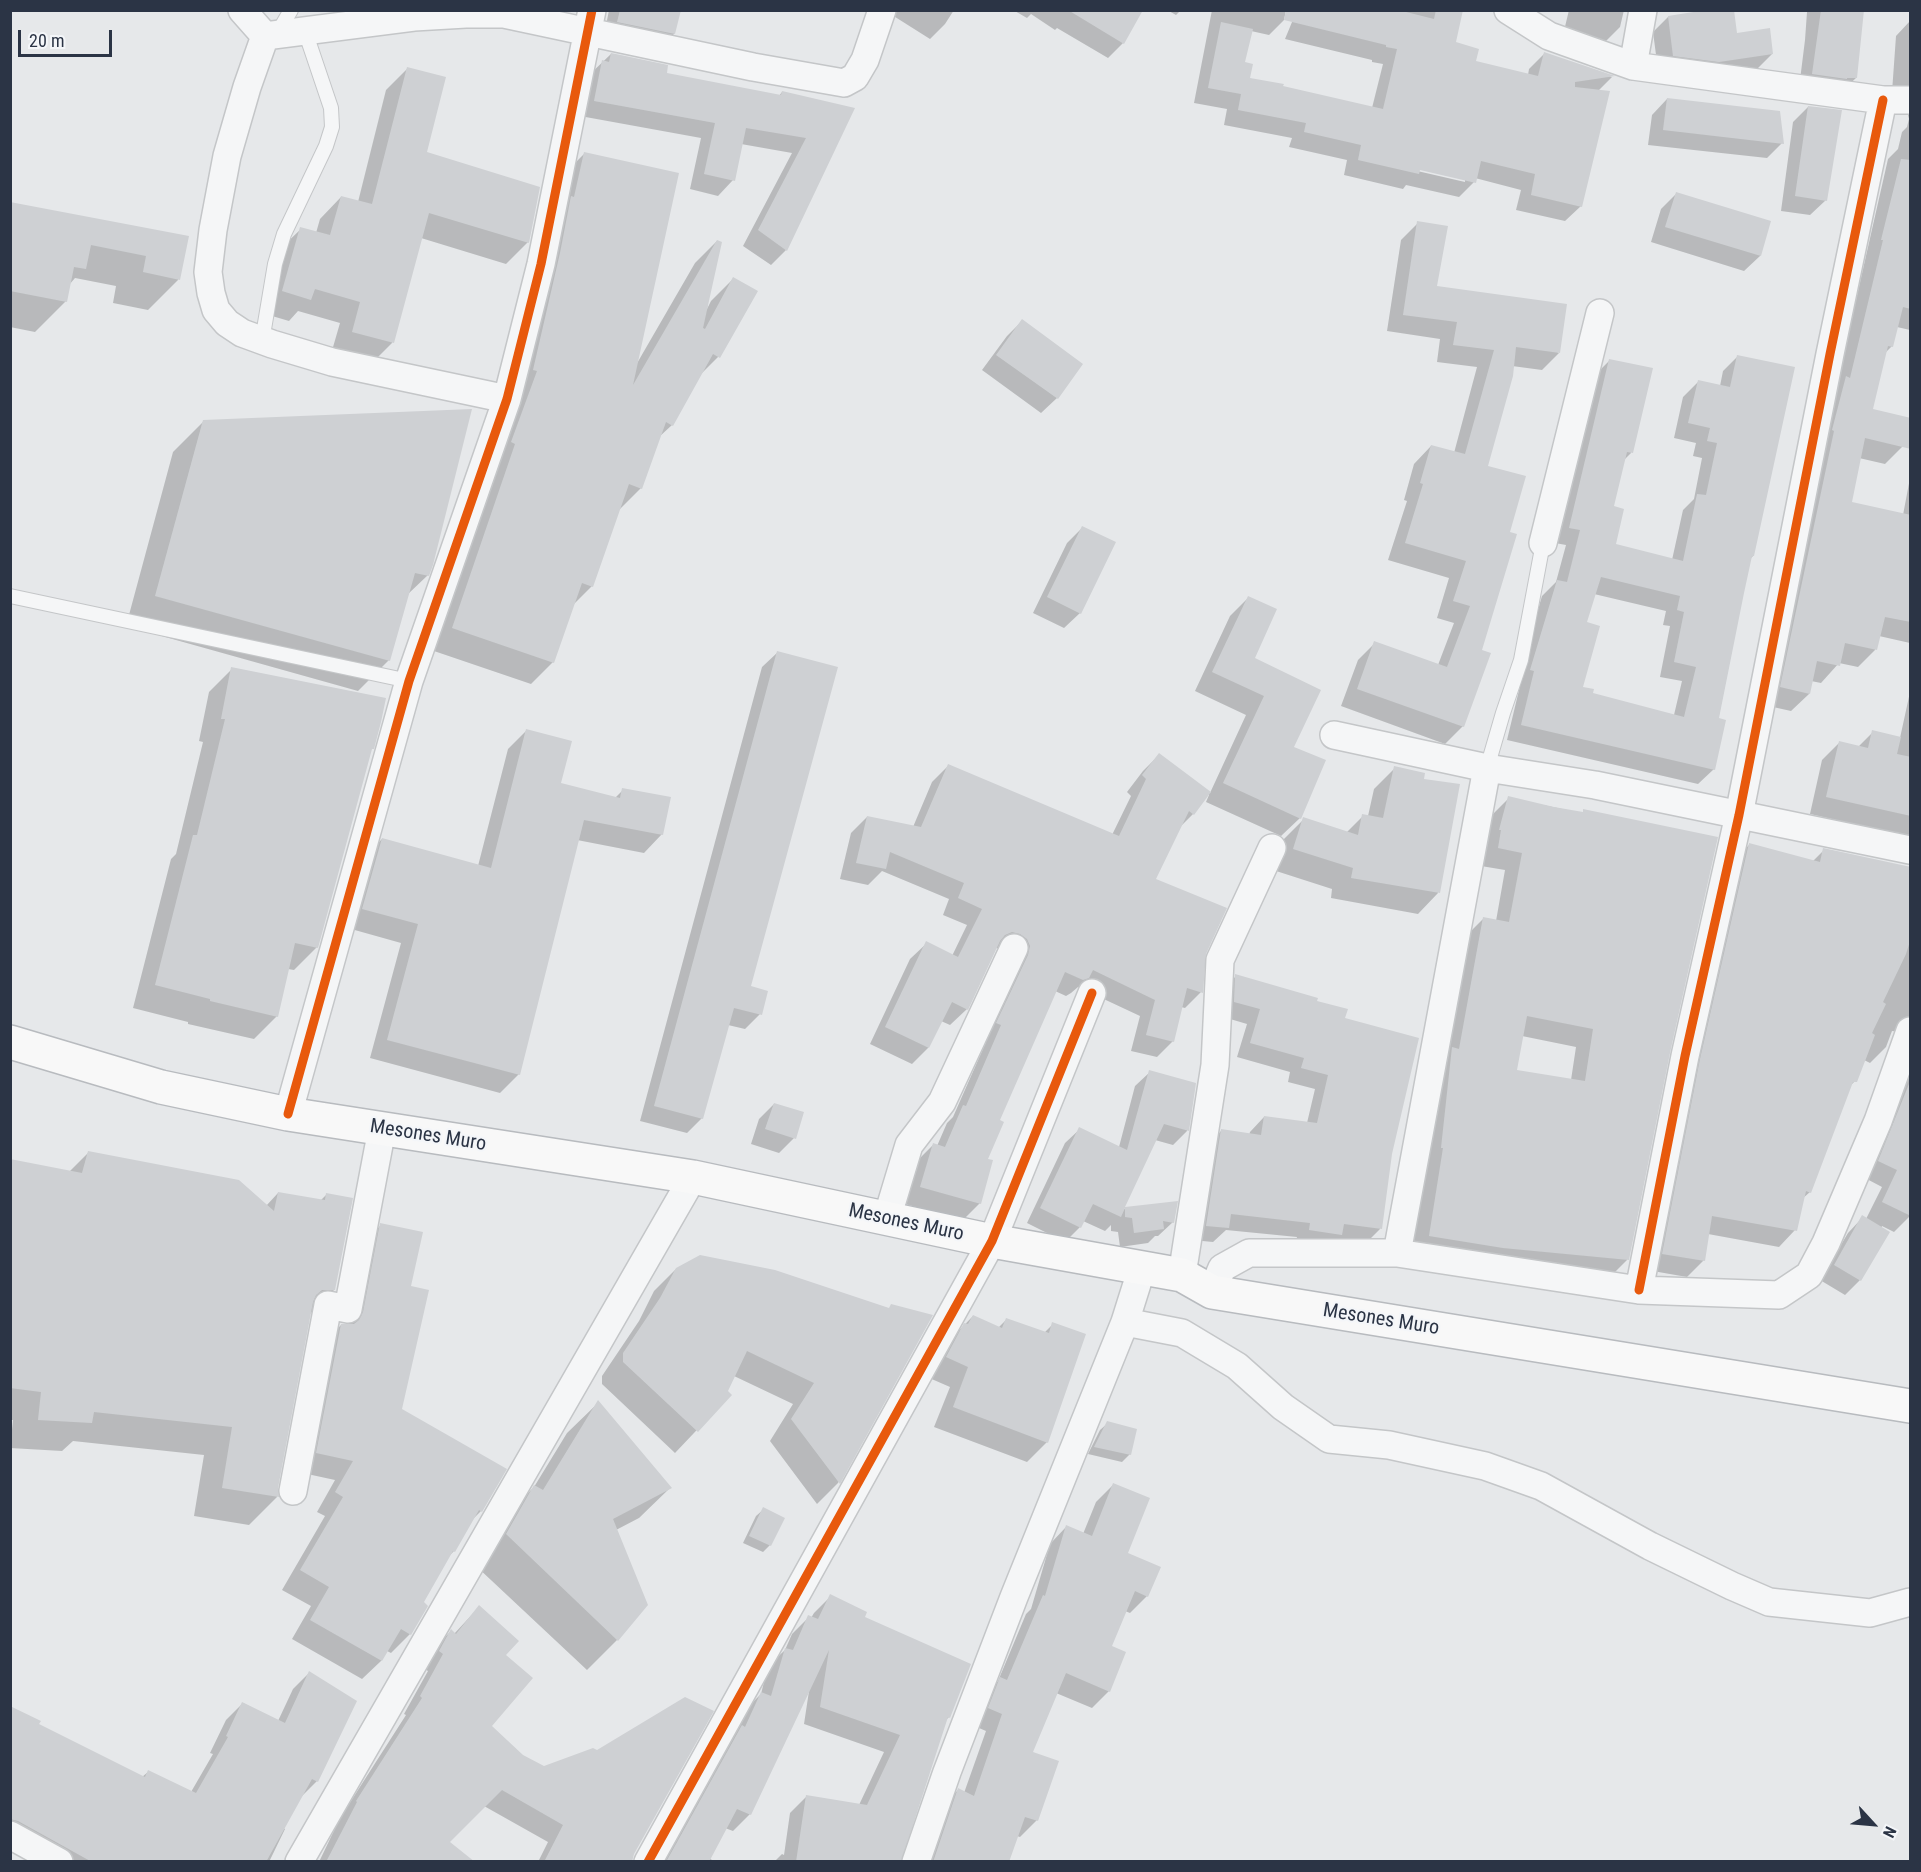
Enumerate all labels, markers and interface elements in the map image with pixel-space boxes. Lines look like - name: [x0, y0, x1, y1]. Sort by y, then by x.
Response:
- scale bar: [21, 18, 116, 56]
- text: 20 m: [29, 30, 64, 51]
- street label: Mesones Muro: [368, 1115, 488, 1157]
- street label: Mesones Muro: [846, 1199, 966, 1247]
- street label: Mesones Muro: [1321, 1299, 1441, 1341]
- north arrow: [1843, 1794, 1903, 1854]
- text: N: [1879, 1824, 1900, 1841]

